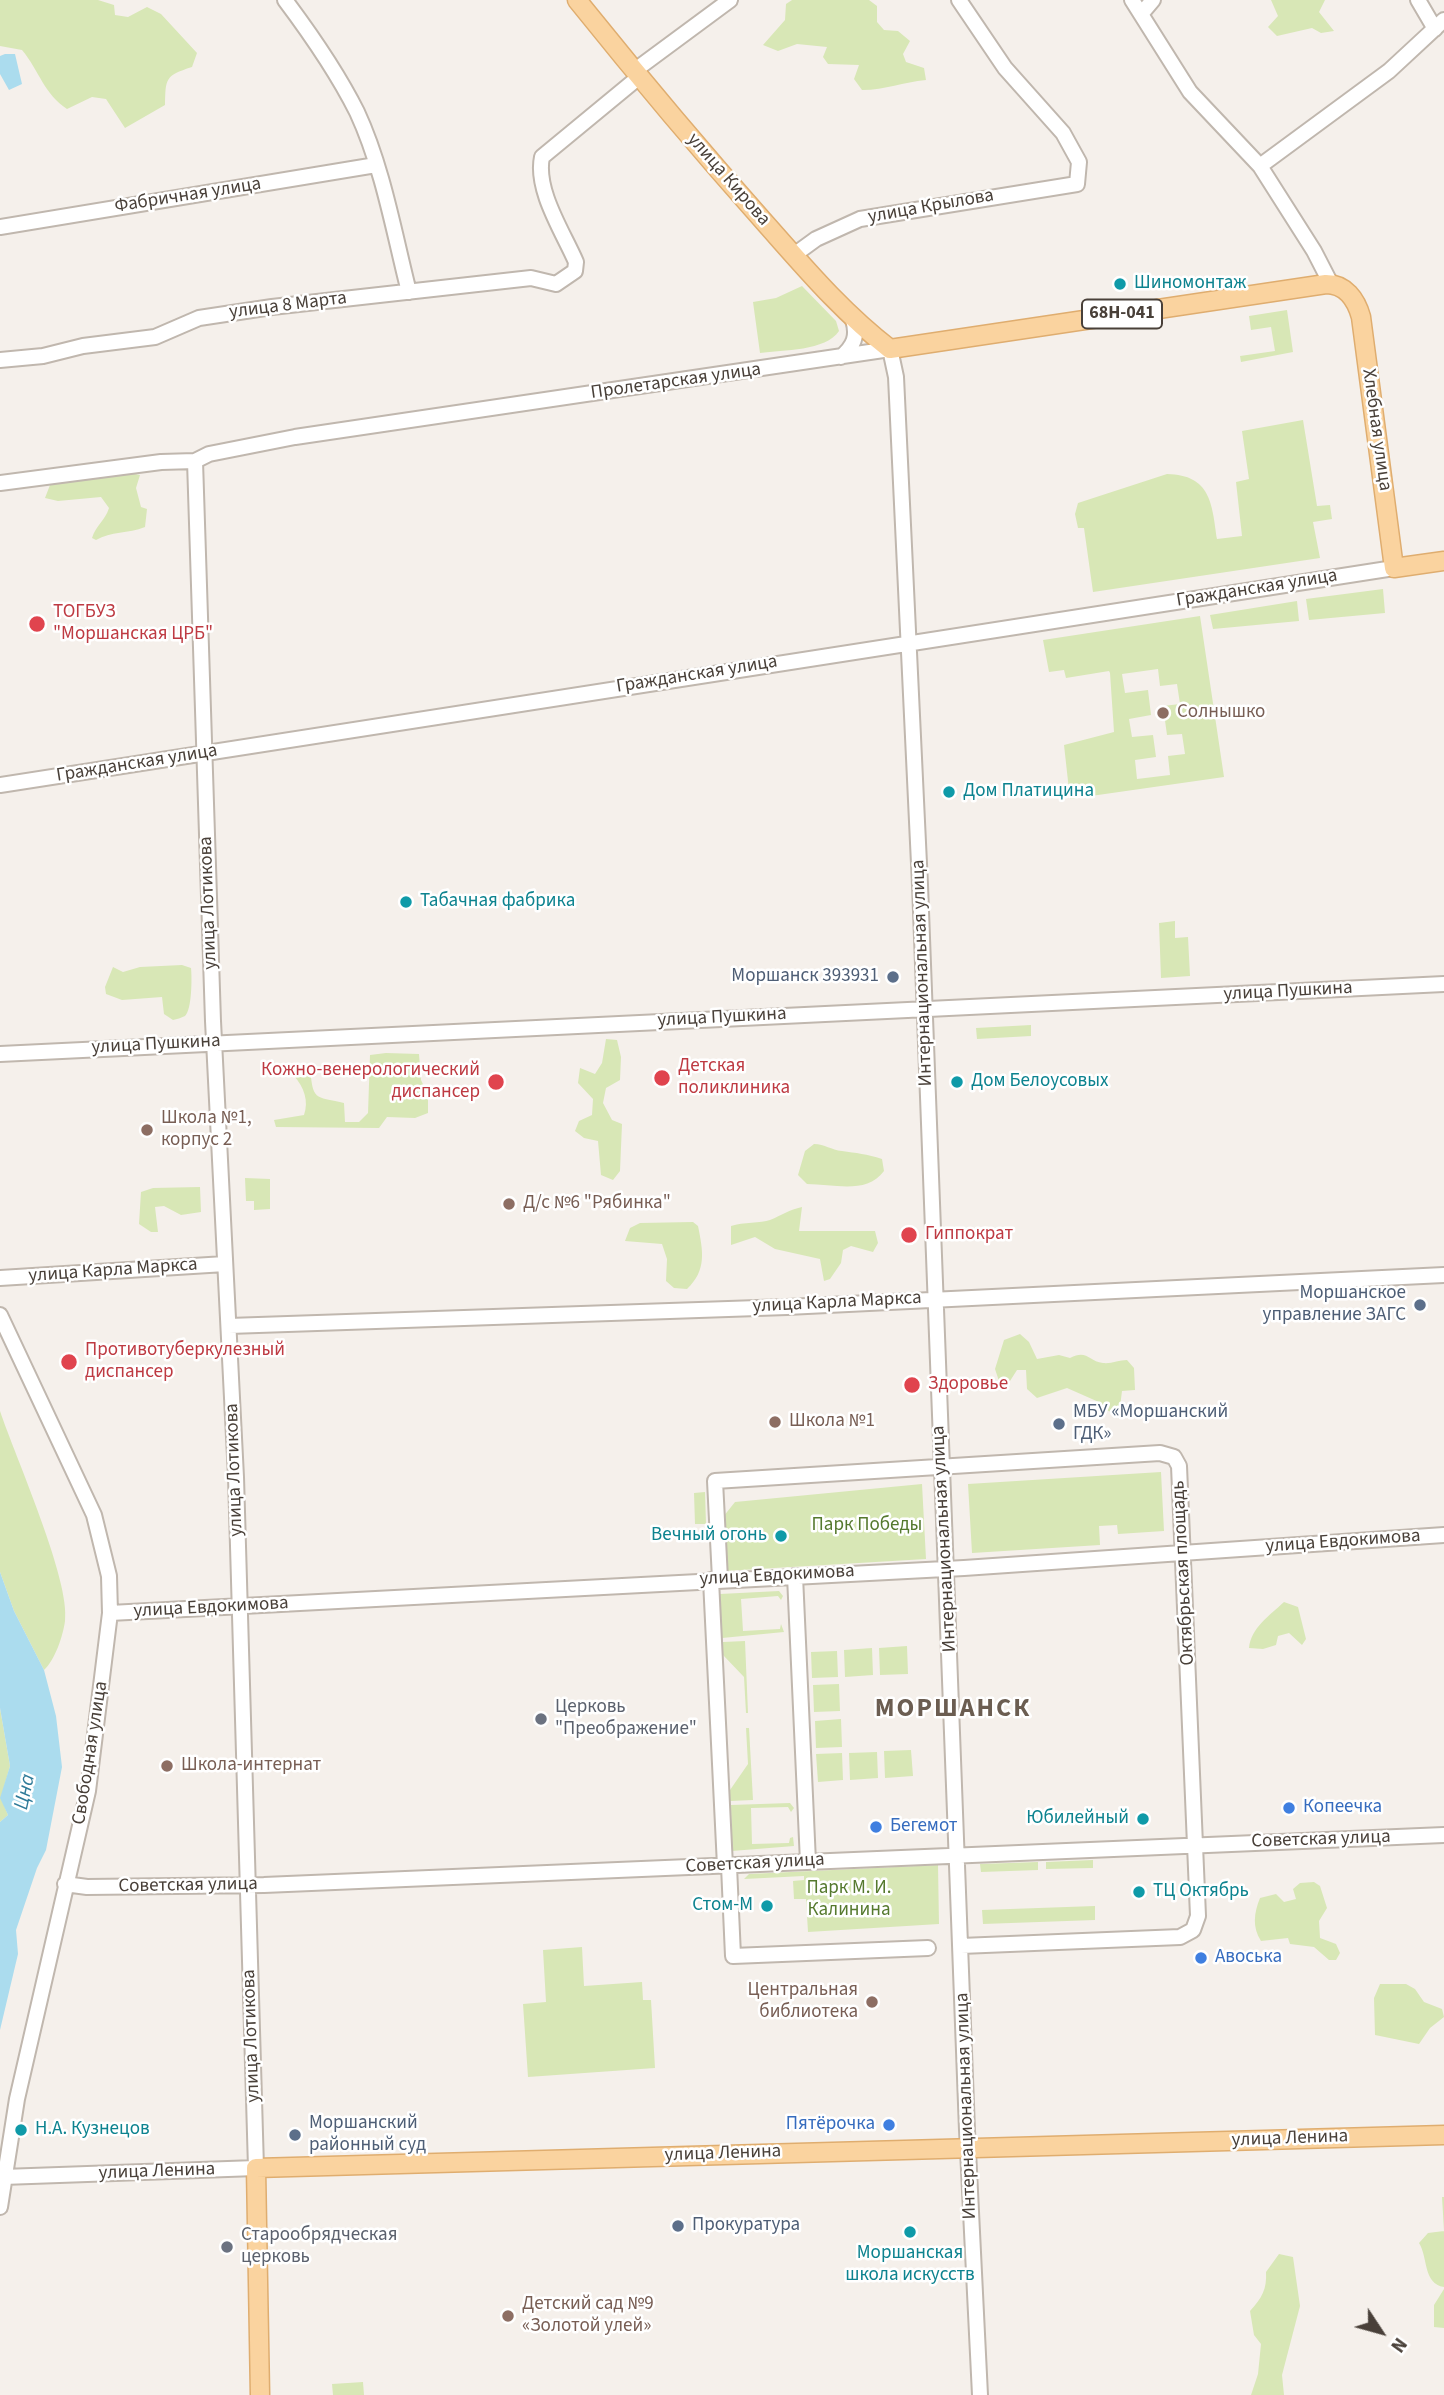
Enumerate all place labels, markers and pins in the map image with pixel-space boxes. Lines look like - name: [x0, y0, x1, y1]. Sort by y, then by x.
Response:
- place label: Шиномонтаж: [1134, 273, 1246, 295]
- marker: Шиномонтаж: [1112, 276, 1128, 292]
- place label: ТОГБУЗ "Моршанская ЦРБ": [53, 602, 213, 646]
- marker: ТОГБУЗ "Моршанская ЦРБ": [27, 614, 47, 634]
- place label: Солнышко: [1177, 702, 1265, 724]
- marker: Солнышко: [1155, 705, 1171, 721]
- place label: Дом Платицина: [963, 781, 1094, 803]
- marker: Дом Платицина: [941, 784, 957, 800]
- place label: Табачная фабрика: [420, 891, 575, 913]
- marker: Табачная фабрика: [398, 894, 414, 910]
- place label: Моршанск 393931: [731, 966, 879, 988]
- marker: Моршанск 393931: [885, 969, 901, 985]
- place label: Детская поликлиника: [678, 1056, 790, 1100]
- place label: Кожно-венерологический диспансер: [261, 1060, 480, 1104]
- marker: Детская поликлиника: [652, 1068, 672, 1088]
- place label: Дом Белоусовых: [971, 1071, 1108, 1093]
- marker: Кожно-венерологический диспансер: [486, 1072, 506, 1092]
- marker: Дом Белоусовых: [949, 1074, 965, 1090]
- place label: Школа №1, корпус 2: [161, 1108, 252, 1152]
- marker: Школа №1, корпус 2: [139, 1122, 155, 1138]
- place label: Д/с №6 "Рябинка": [523, 1193, 671, 1215]
- marker: Д/с №6 "Рябинка": [501, 1196, 517, 1212]
- place label: Гиппократ: [925, 1224, 1013, 1246]
- marker: Гиппократ: [899, 1225, 919, 1245]
- place label: Моршанское управление ЗАГС: [1263, 1283, 1406, 1327]
- marker: Моршанское управление ЗАГС: [1412, 1297, 1428, 1313]
- place label: Противотуберкулезный диспансер: [85, 1340, 285, 1384]
- marker: Противотуберкулезный диспансер: [59, 1352, 79, 1372]
- place label: Здоровье: [928, 1374, 1008, 1396]
- marker: Здоровье: [902, 1375, 922, 1395]
- place label: МБУ «Моршанский ГДК»: [1073, 1402, 1228, 1446]
- place label: Школа №1: [789, 1411, 875, 1433]
- marker: Школа №1: [767, 1414, 783, 1430]
- marker: МБУ «Моршанский ГДК»: [1051, 1416, 1067, 1432]
- place label: Вечный огонь: [651, 1525, 767, 1547]
- marker: Вечный огонь: [773, 1528, 789, 1544]
- place label: Церковь "Преображение": [555, 1697, 697, 1741]
- marker: Церковь "Преображение": [533, 1711, 549, 1727]
- place label: Школа-интернат: [181, 1755, 321, 1777]
- marker: Школа-интернат: [159, 1758, 175, 1774]
- place label: Копеечка: [1303, 1797, 1382, 1819]
- marker: Копеечка: [1281, 1800, 1297, 1816]
- place label: Юбилейный: [1026, 1808, 1129, 1830]
- marker: Юбилейный: [1135, 1811, 1151, 1827]
- place label: Бегемот: [890, 1816, 958, 1838]
- marker: Бегемот: [868, 1819, 884, 1835]
- place label: ТЦ Октябрь: [1153, 1881, 1249, 1903]
- marker: ТЦ Октябрь: [1131, 1884, 1147, 1900]
- place label: Стом-М: [692, 1895, 753, 1917]
- marker: Стом-М: [759, 1898, 775, 1914]
- place label: Авоська: [1215, 1947, 1282, 1969]
- marker: Авоська: [1193, 1950, 1209, 1966]
- place label: Центральная библиотека: [748, 1980, 858, 2024]
- marker: Центральная библиотека: [864, 1994, 880, 2010]
- place label: Моршанский районный суд: [309, 2113, 426, 2157]
- place label: Пятёрочка: [786, 2114, 875, 2136]
- marker: Пятёрочка: [881, 2117, 897, 2133]
- place label: Н.А. Кузнецов: [35, 2119, 150, 2141]
- marker: Н.А. Кузнецов: [13, 2122, 29, 2138]
- marker: Моршанский районный суд: [287, 2127, 303, 2143]
- place label: Прокуратура: [692, 2215, 800, 2237]
- marker: Прокуратура: [670, 2218, 686, 2234]
- marker: Моршанская школа искусств: [902, 2224, 918, 2240]
- place label: Старообрядческая церковь: [241, 2225, 397, 2269]
- marker: Старообрядческая церковь: [219, 2239, 235, 2255]
- place label: Моршанская школа искусств: [845, 2243, 975, 2287]
- place label: Детский сад №9 «Золотой улей»: [522, 2294, 654, 2338]
- marker: Детский сад №9 «Золотой улей»: [500, 2308, 516, 2324]

